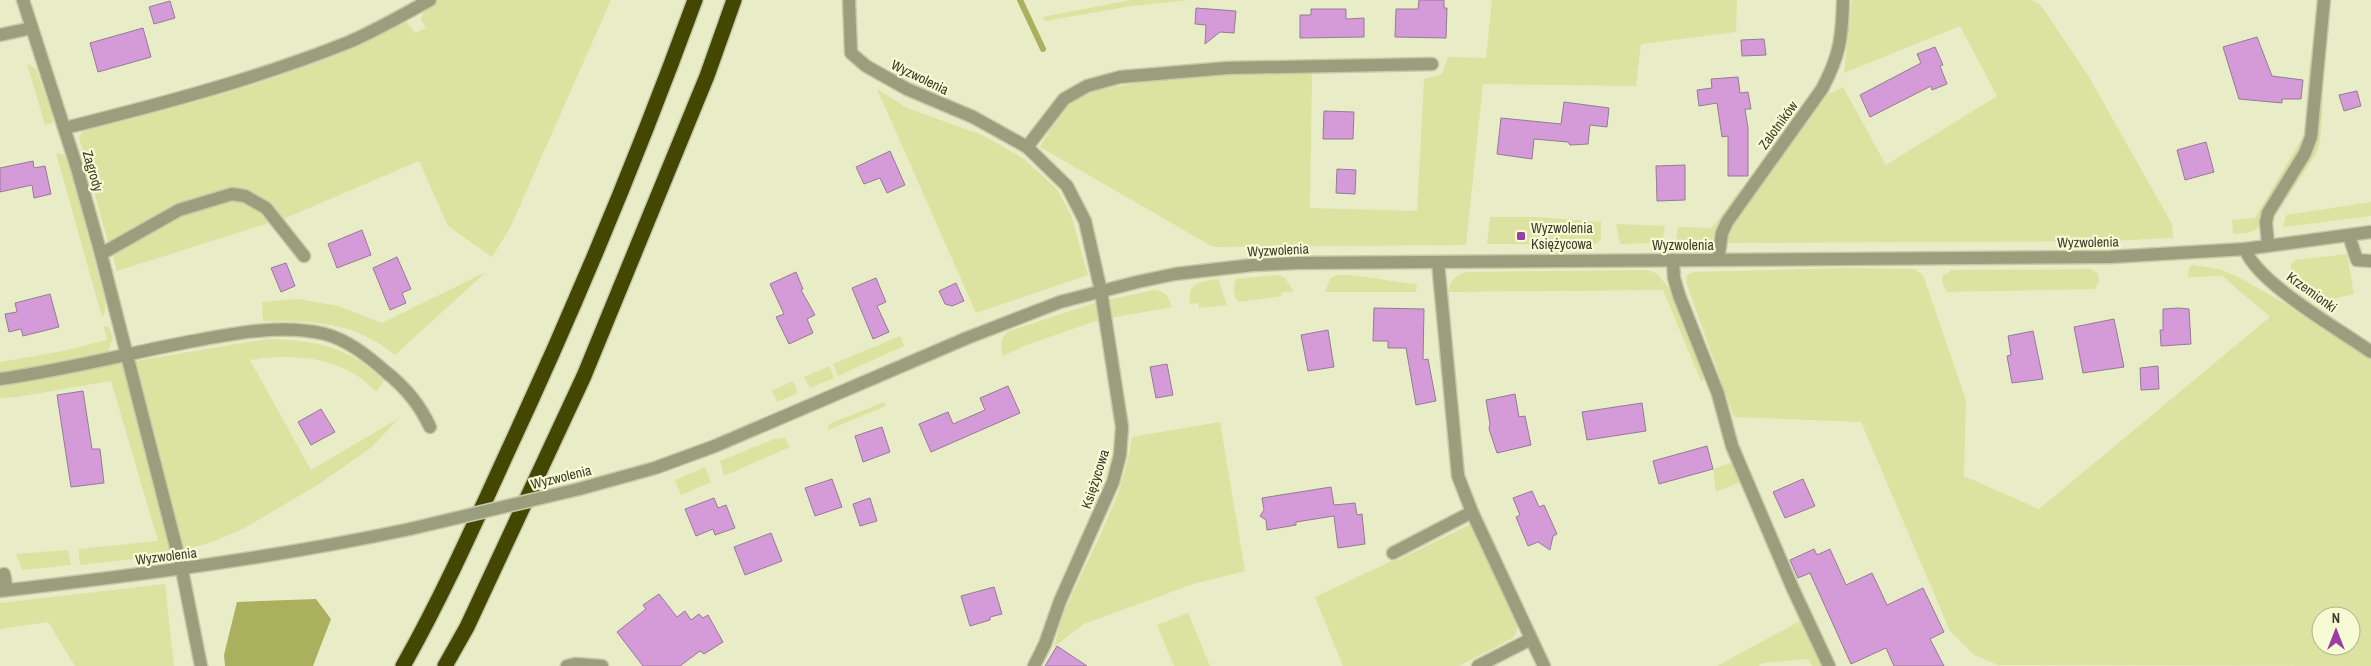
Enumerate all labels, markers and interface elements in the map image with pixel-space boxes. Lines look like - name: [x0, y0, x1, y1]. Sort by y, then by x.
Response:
- street label: Wyzwolenia: [888, 55, 952, 99]
- street label: Zalotników: [1754, 97, 1802, 153]
- street label: Zagrody: [79, 148, 108, 194]
- place label: Wyzwolenia Księżycowa: [1531, 219, 1593, 253]
- marker: Wyzwolenia Księżycowa: [1515, 230, 1527, 242]
- street label: Wyzwolenia: [2057, 232, 2120, 252]
- street label: Wyzwolenia: [1652, 236, 1714, 254]
- street label: Wyzwolenia: [1247, 239, 1310, 261]
- street label: Krzemionki: [2283, 268, 2341, 316]
- street label: Księżycowa: [1077, 447, 1113, 511]
- street label: Wyzwolenia: [529, 461, 594, 493]
- street label: Wyzwolenia: [134, 543, 198, 569]
- north arrow: [2311, 606, 2361, 656]
- text: N: [2332, 609, 2340, 627]

